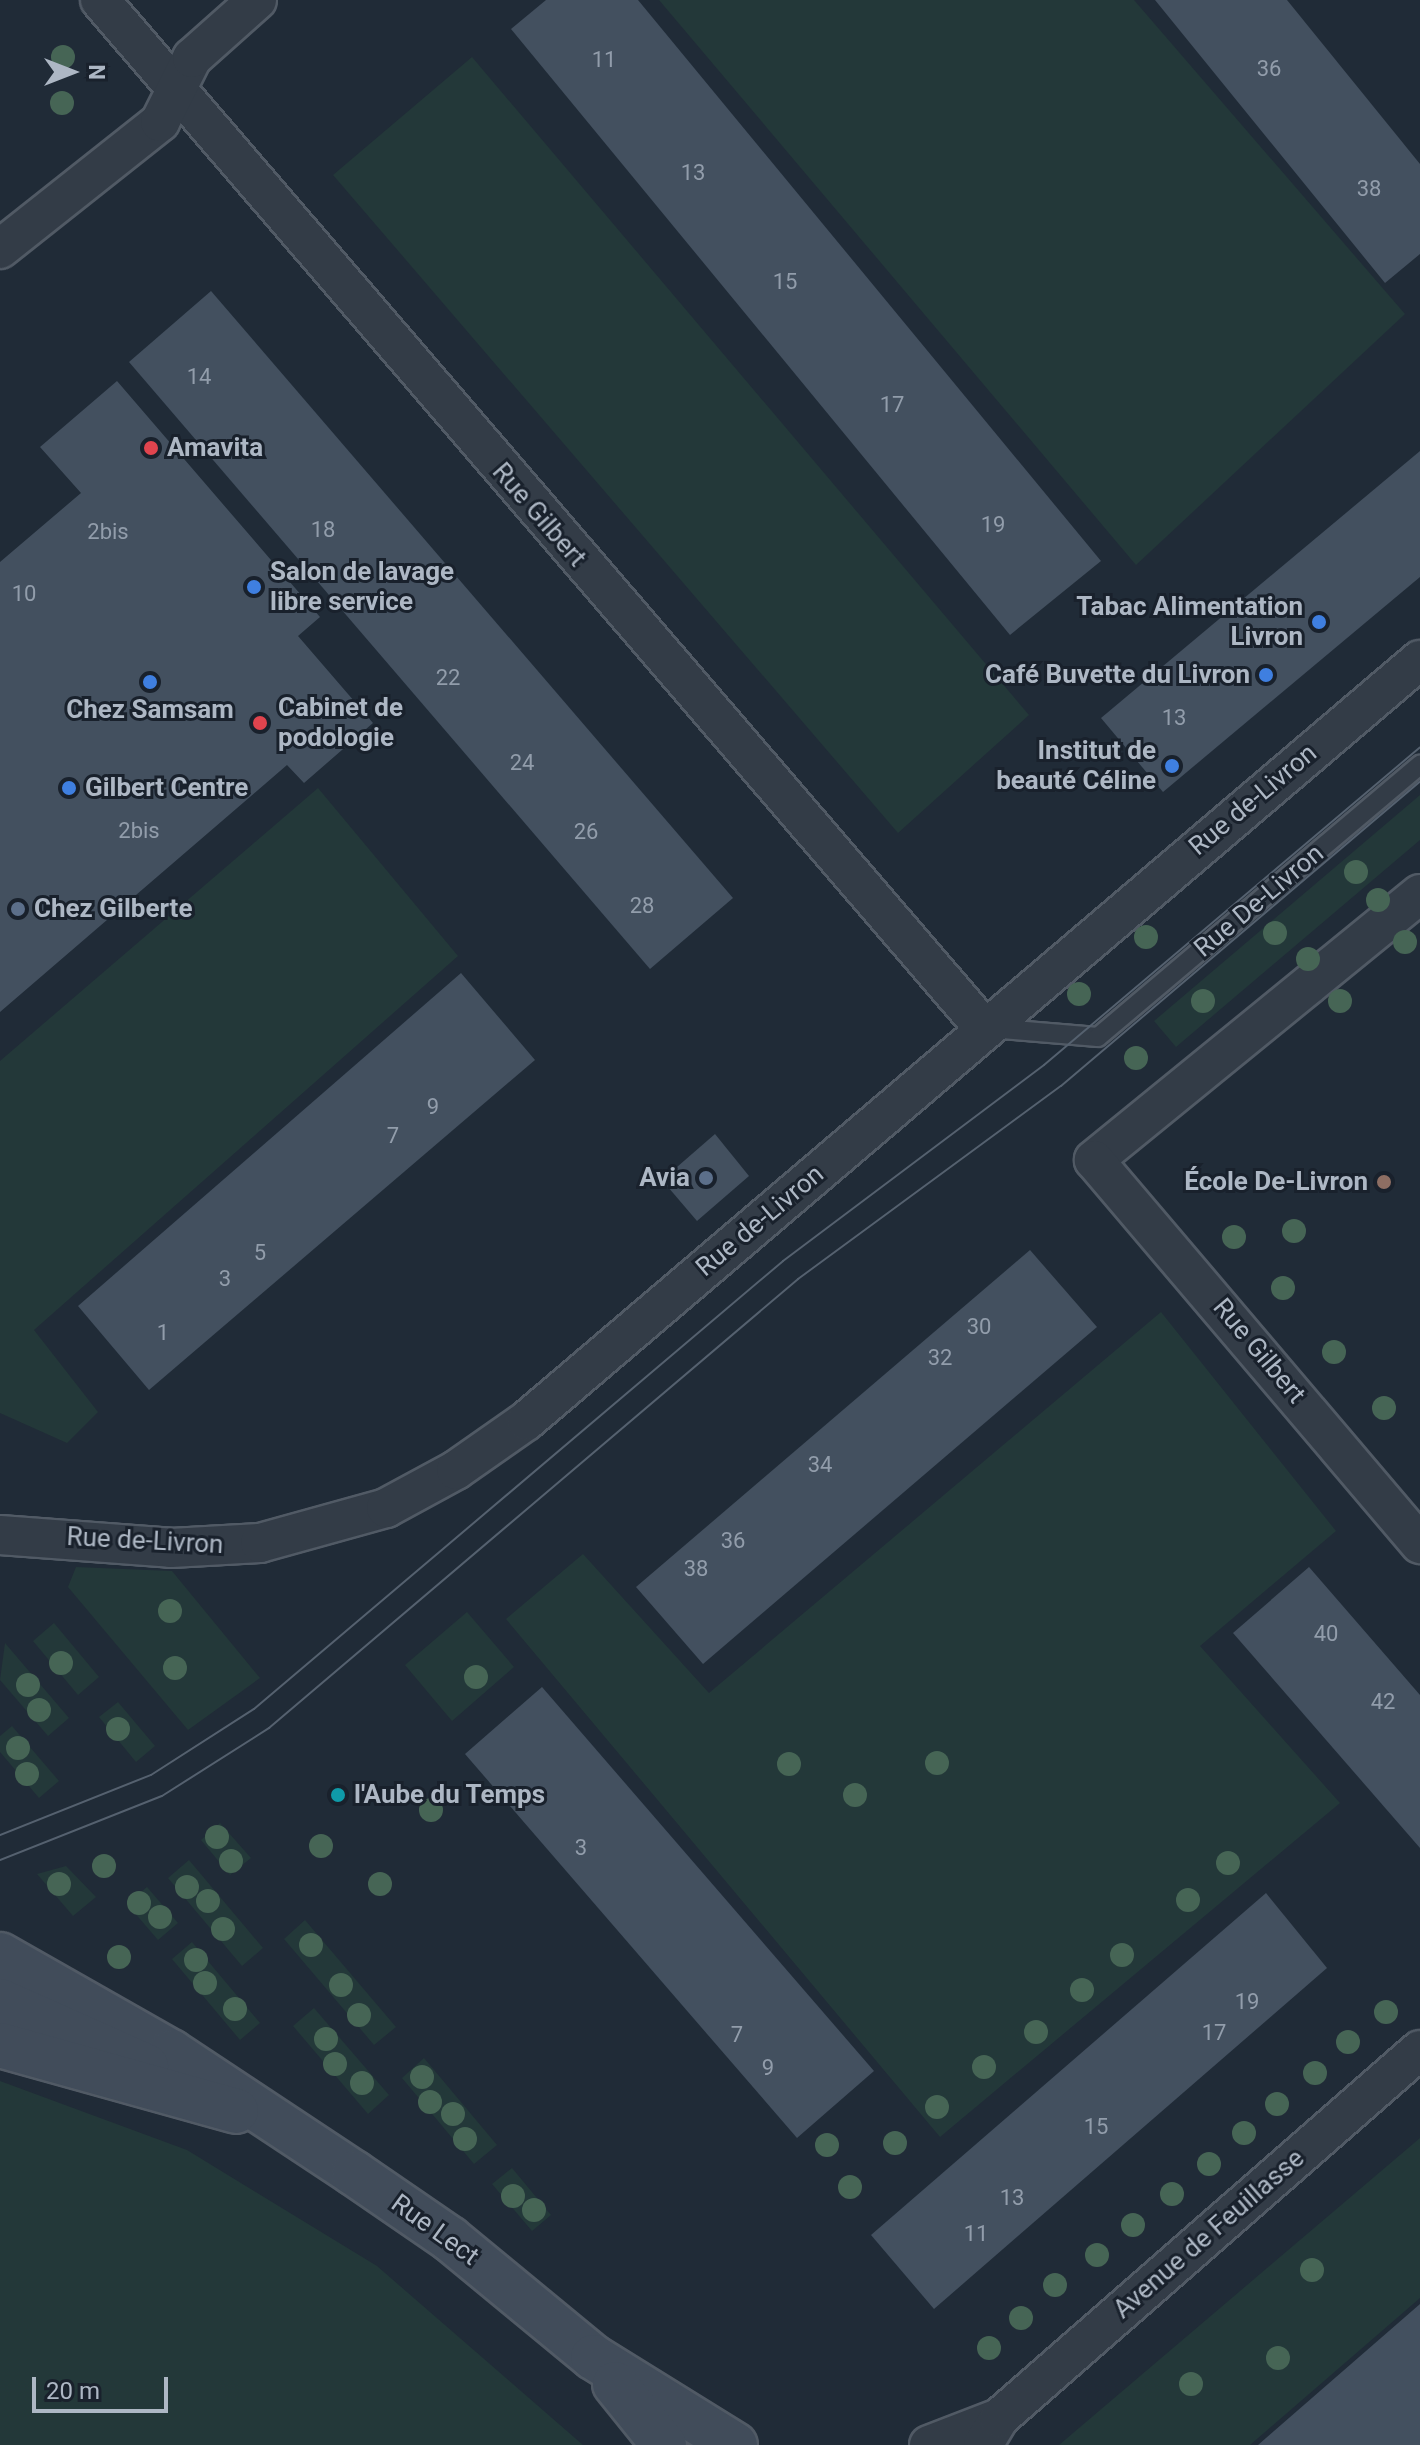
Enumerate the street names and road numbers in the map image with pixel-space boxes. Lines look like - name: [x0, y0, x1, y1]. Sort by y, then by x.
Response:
- street label: Rue Gilbert: [485, 457, 593, 573]
- street label: Rue de-Livron: [1183, 738, 1323, 862]
- street label: Rue De-Livron: [1188, 838, 1330, 964]
- street label: Rue de-Livron: [690, 1159, 830, 1283]
- street label: Rue Gilbert: [1206, 1292, 1312, 1410]
- street label: Rue de-Livron: [66, 1521, 224, 1561]
- street label: Avenue de Feuillasse: [1107, 2143, 1311, 2325]
- street label: Rue Lect: [385, 2188, 485, 2272]

